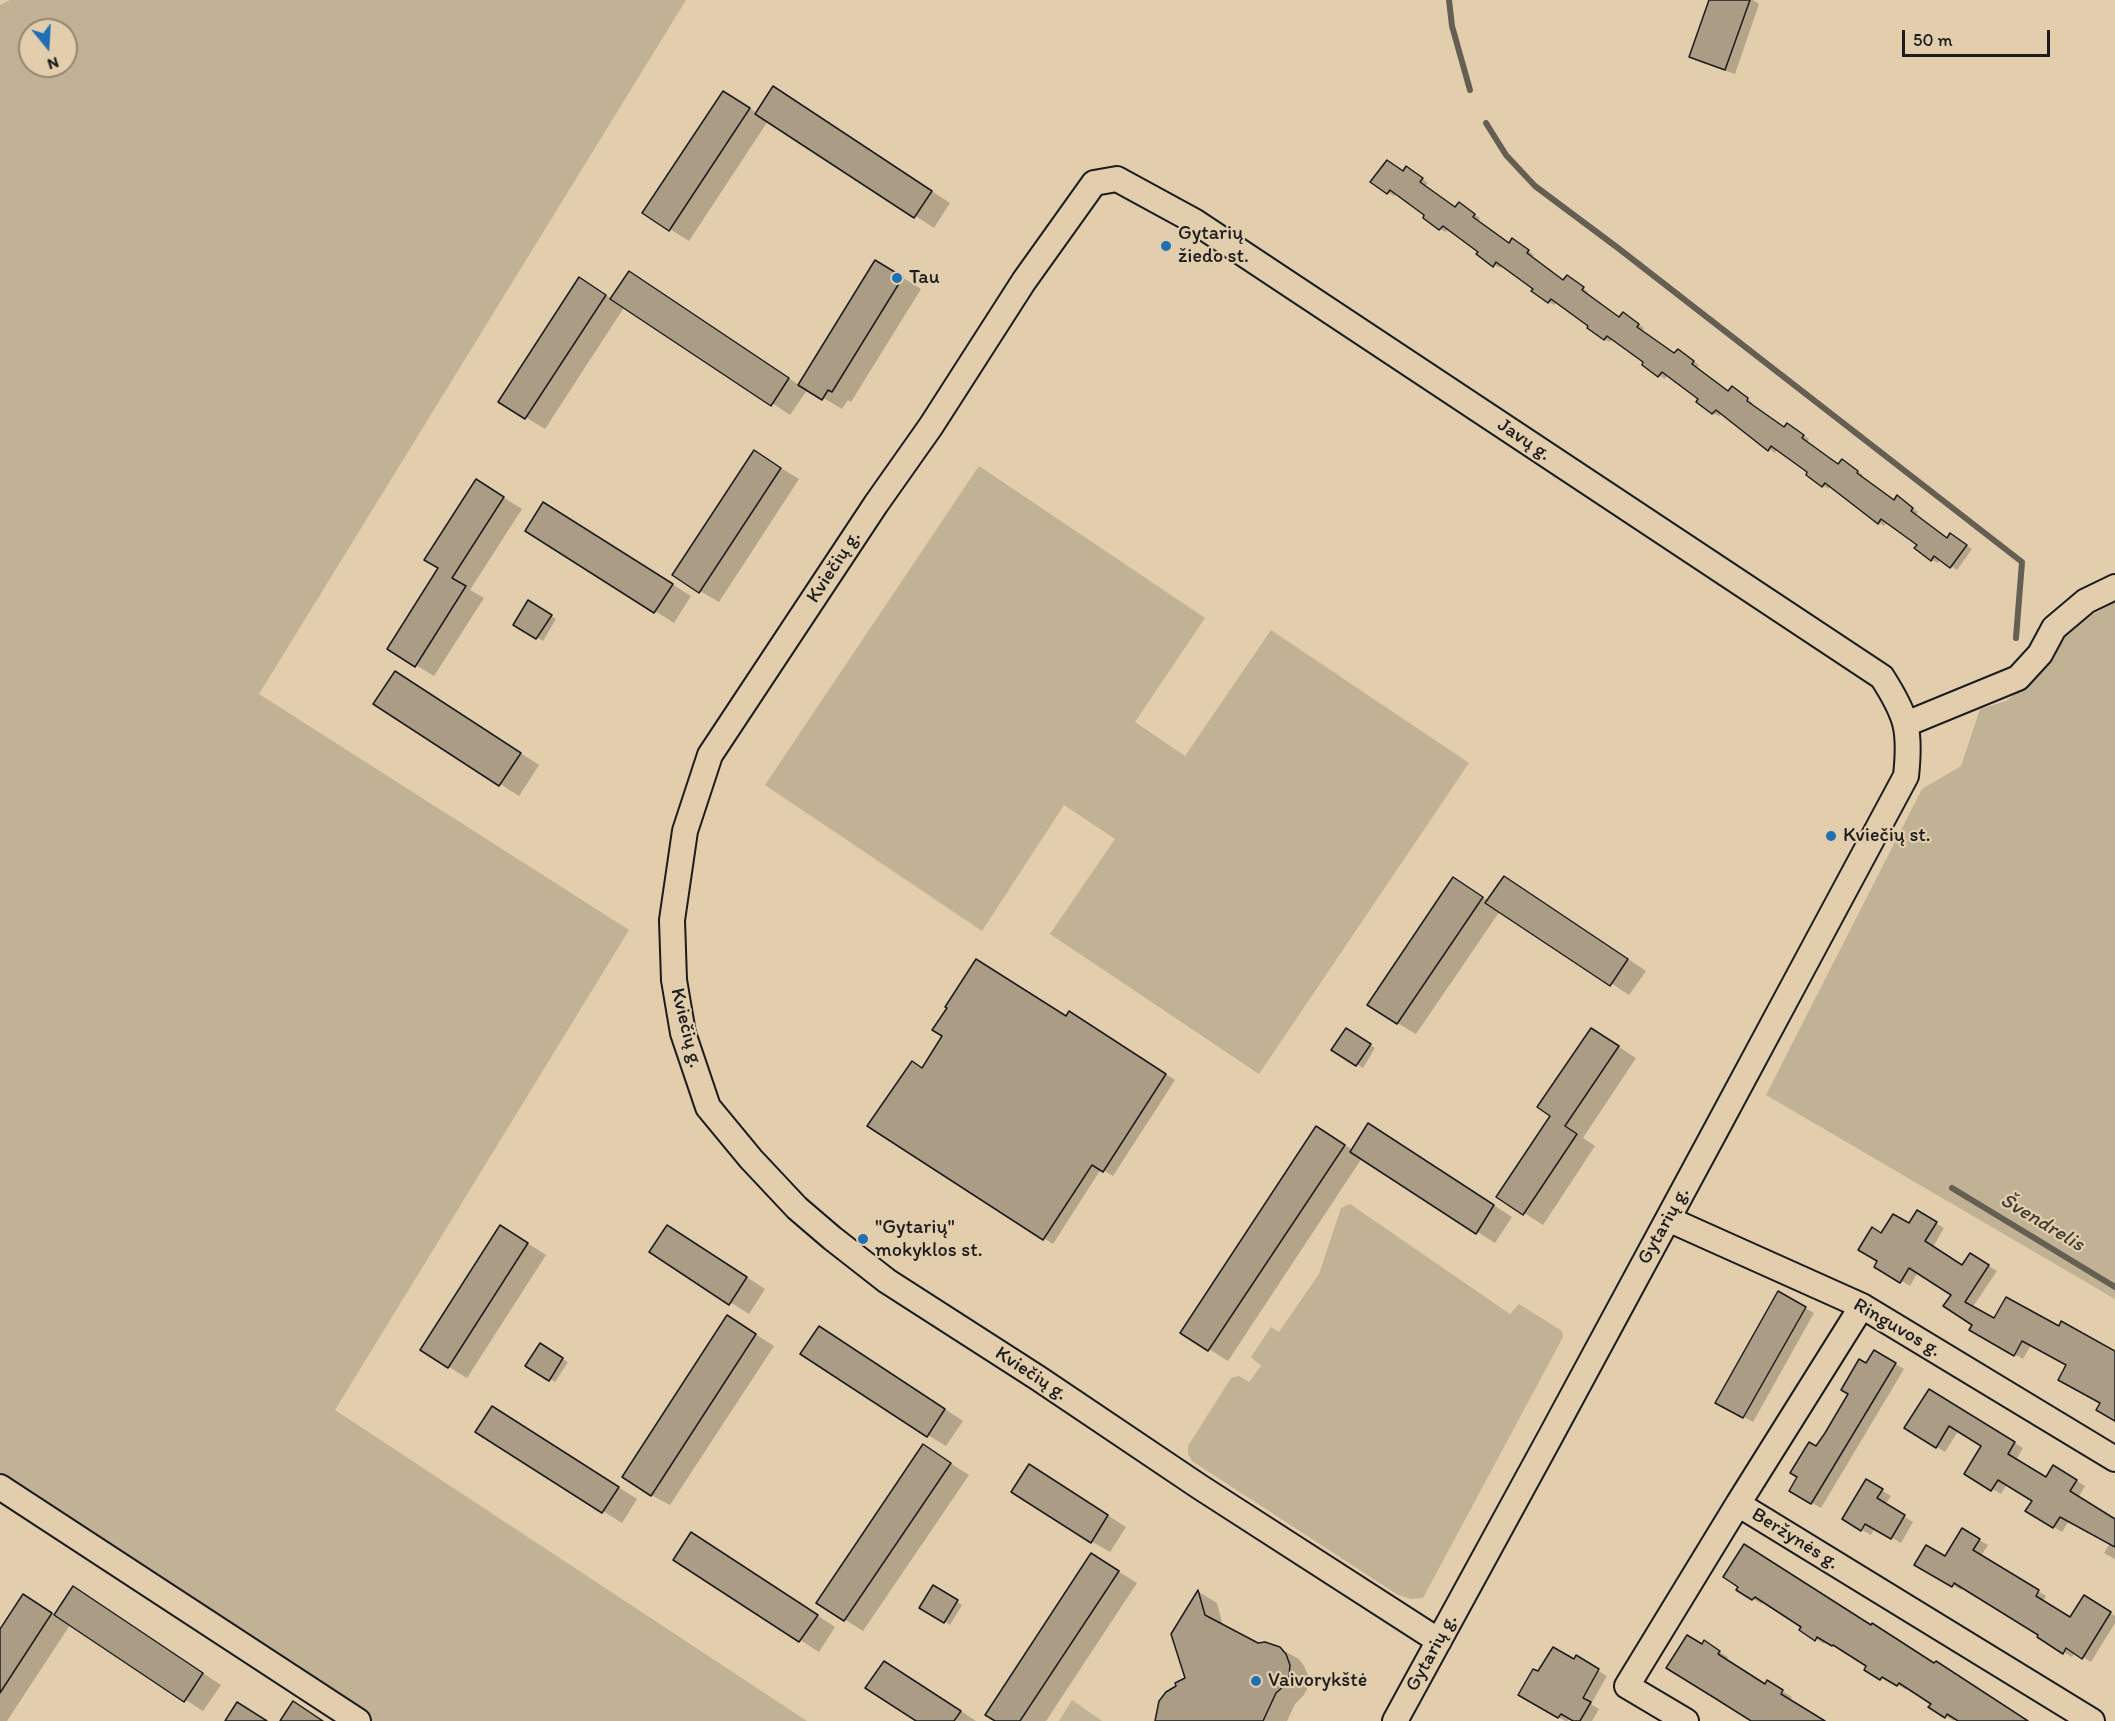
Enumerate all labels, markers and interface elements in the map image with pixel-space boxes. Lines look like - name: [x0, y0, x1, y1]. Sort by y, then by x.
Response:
- north arrow: [18, 18, 78, 78]
- scale bar: [1905, 18, 2054, 56]
- text: 50 m: [1913, 29, 1953, 51]
- text: N: [45, 53, 61, 74]
- place label: Gytarių žiedo st.: [1178, 222, 1249, 269]
- marker: Gytarių žiedo st.: [1159, 239, 1173, 253]
- place label: Tau: [909, 266, 940, 290]
- marker: Tau: [890, 271, 904, 285]
- street label: Javų g.: [1493, 413, 1555, 467]
- street label: Kviečių g.: [802, 526, 866, 608]
- place label: Kviečių st.: [1843, 824, 1931, 848]
- marker: Kviečių st.: [1824, 829, 1838, 843]
- street label: Kviečių g.: [664, 986, 708, 1070]
- street label: Gytarių g.: [1633, 1183, 1695, 1269]
- water label: Švendrelis: [1996, 1188, 2088, 1258]
- place label: "Gytarių" mokyklos st.: [875, 1216, 983, 1263]
- marker: "Gytarių" mokyklos st.: [856, 1232, 870, 1246]
- street label: Ringuvos g.: [1849, 1293, 1945, 1363]
- street label: Kviečių g.: [990, 1342, 1072, 1406]
- street label: Beržynės g.: [1747, 1503, 1843, 1575]
- street label: Gytarių g.: [1401, 1610, 1463, 1696]
- place label: Vaivorykštė: [1268, 1669, 1367, 1693]
- marker: Vaivorykštė: [1249, 1674, 1263, 1688]

